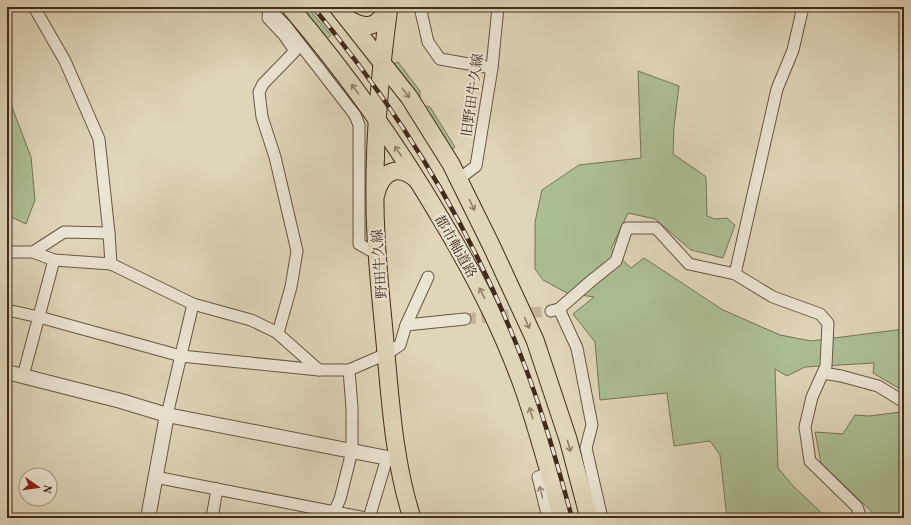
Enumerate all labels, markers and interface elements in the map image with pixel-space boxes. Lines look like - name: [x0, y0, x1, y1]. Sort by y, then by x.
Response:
- street label: 旧野田牛久線: [458, 52, 489, 138]
- one-way arrow: [351, 83, 359, 94]
- one-way arrow: [402, 88, 410, 99]
- one-way arrow: [394, 146, 402, 157]
- one-way arrow: [469, 199, 476, 211]
- street label: 都市軸道路: [429, 212, 480, 282]
- street label: 野田牛久線: [369, 228, 392, 299]
- one-way arrow: [478, 287, 485, 299]
- one-way arrow: [524, 317, 531, 329]
- one-way arrow: [527, 407, 534, 420]
- one-way arrow: [566, 439, 574, 452]
- north arrow: [18, 467, 58, 507]
- text: N: [38, 483, 54, 494]
- one-way arrow: [537, 486, 545, 499]

